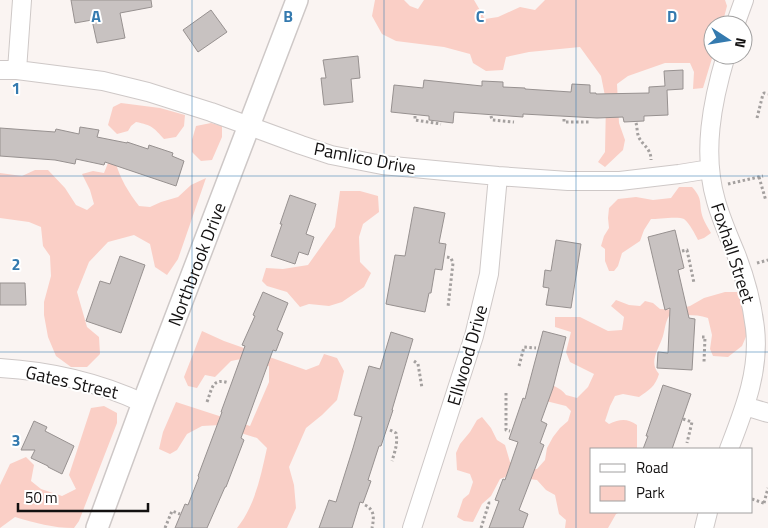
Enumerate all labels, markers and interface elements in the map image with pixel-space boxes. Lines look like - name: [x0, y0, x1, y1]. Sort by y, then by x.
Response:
- text: A: [91, 4, 101, 28]
- text: B: [283, 4, 293, 28]
- text: C: [476, 4, 485, 28]
- text: D: [667, 4, 677, 28]
- north arrow: [703, 15, 753, 65]
- text: N: [730, 36, 752, 50]
- text: 1: [12, 76, 20, 100]
- street label: Pamlico Drive: [312, 135, 418, 181]
- street label: Northbrook Drive: [160, 198, 232, 330]
- street label: Foxhall Street: [704, 199, 762, 307]
- text: 2: [12, 252, 20, 276]
- street label: Ellwood Drive: [440, 301, 494, 409]
- street label: Gates Street: [23, 358, 122, 406]
- text: 3: [12, 428, 20, 452]
- legend: [590, 448, 753, 513]
- text: Road: [636, 456, 668, 479]
- scale bar: [18, 480, 148, 512]
- text: Park: [636, 481, 665, 504]
- text: 50 m: [25, 486, 58, 509]

